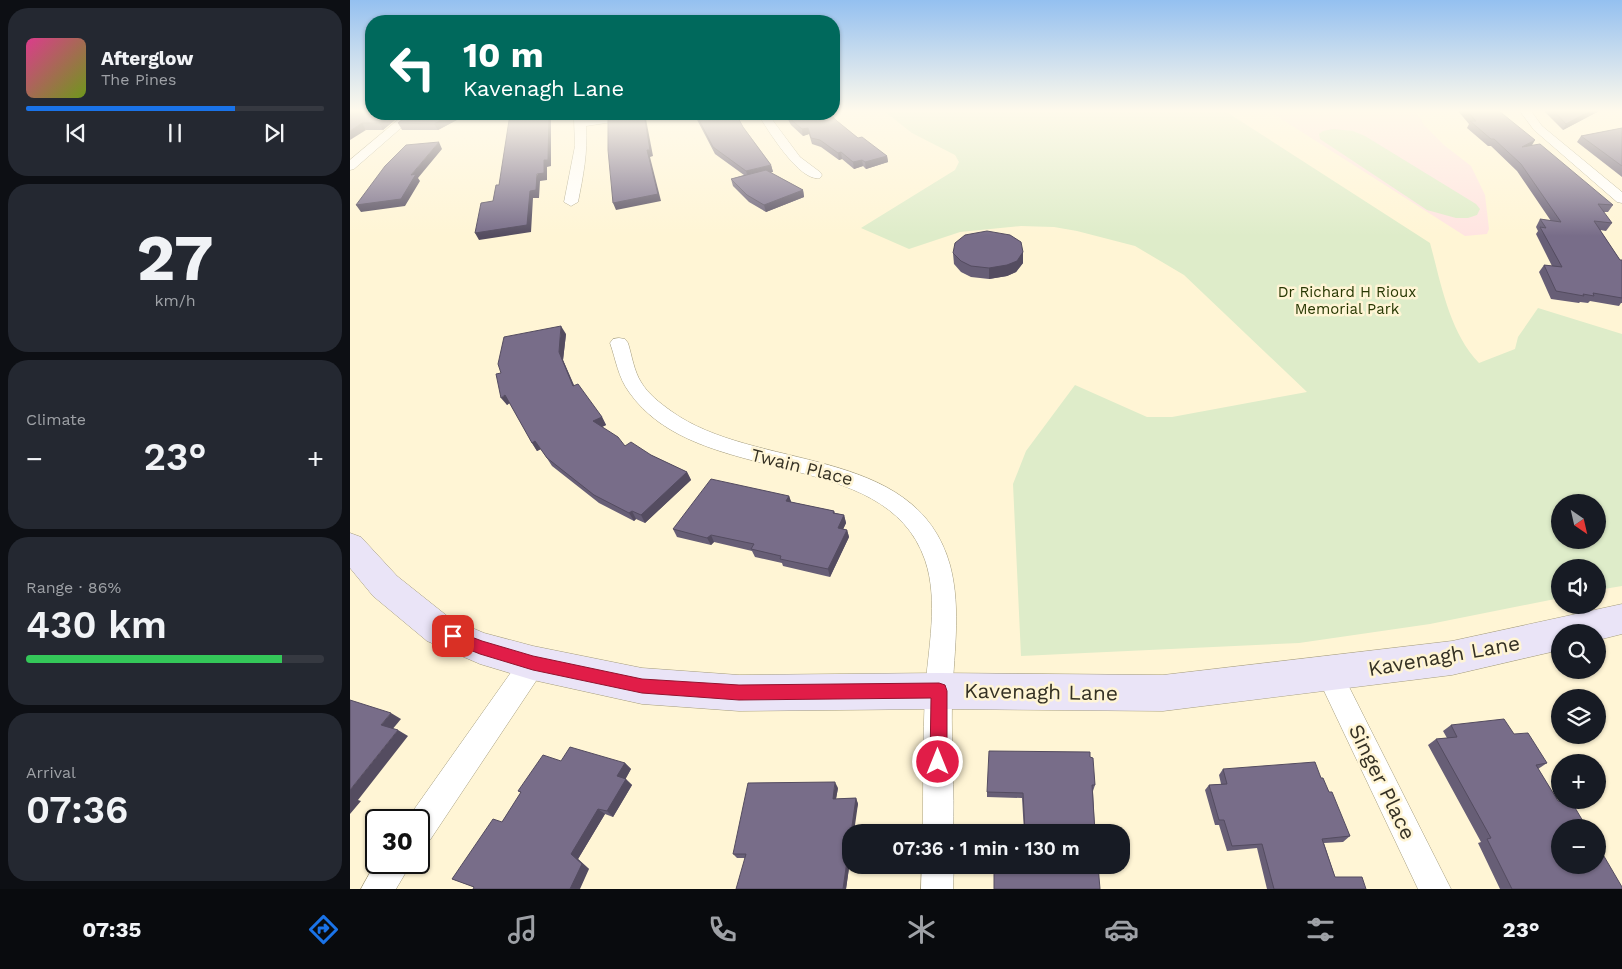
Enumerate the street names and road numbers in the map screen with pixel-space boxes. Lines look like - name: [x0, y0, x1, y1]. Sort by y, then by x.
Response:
- street label: Twain Place: [749, 444, 855, 489]
- street label: Kavenagh Lane: [1366, 630, 1522, 681]
- street label: Kavenagh Lane: [964, 678, 1118, 705]
- street label: Singer Place: [1344, 720, 1421, 844]

